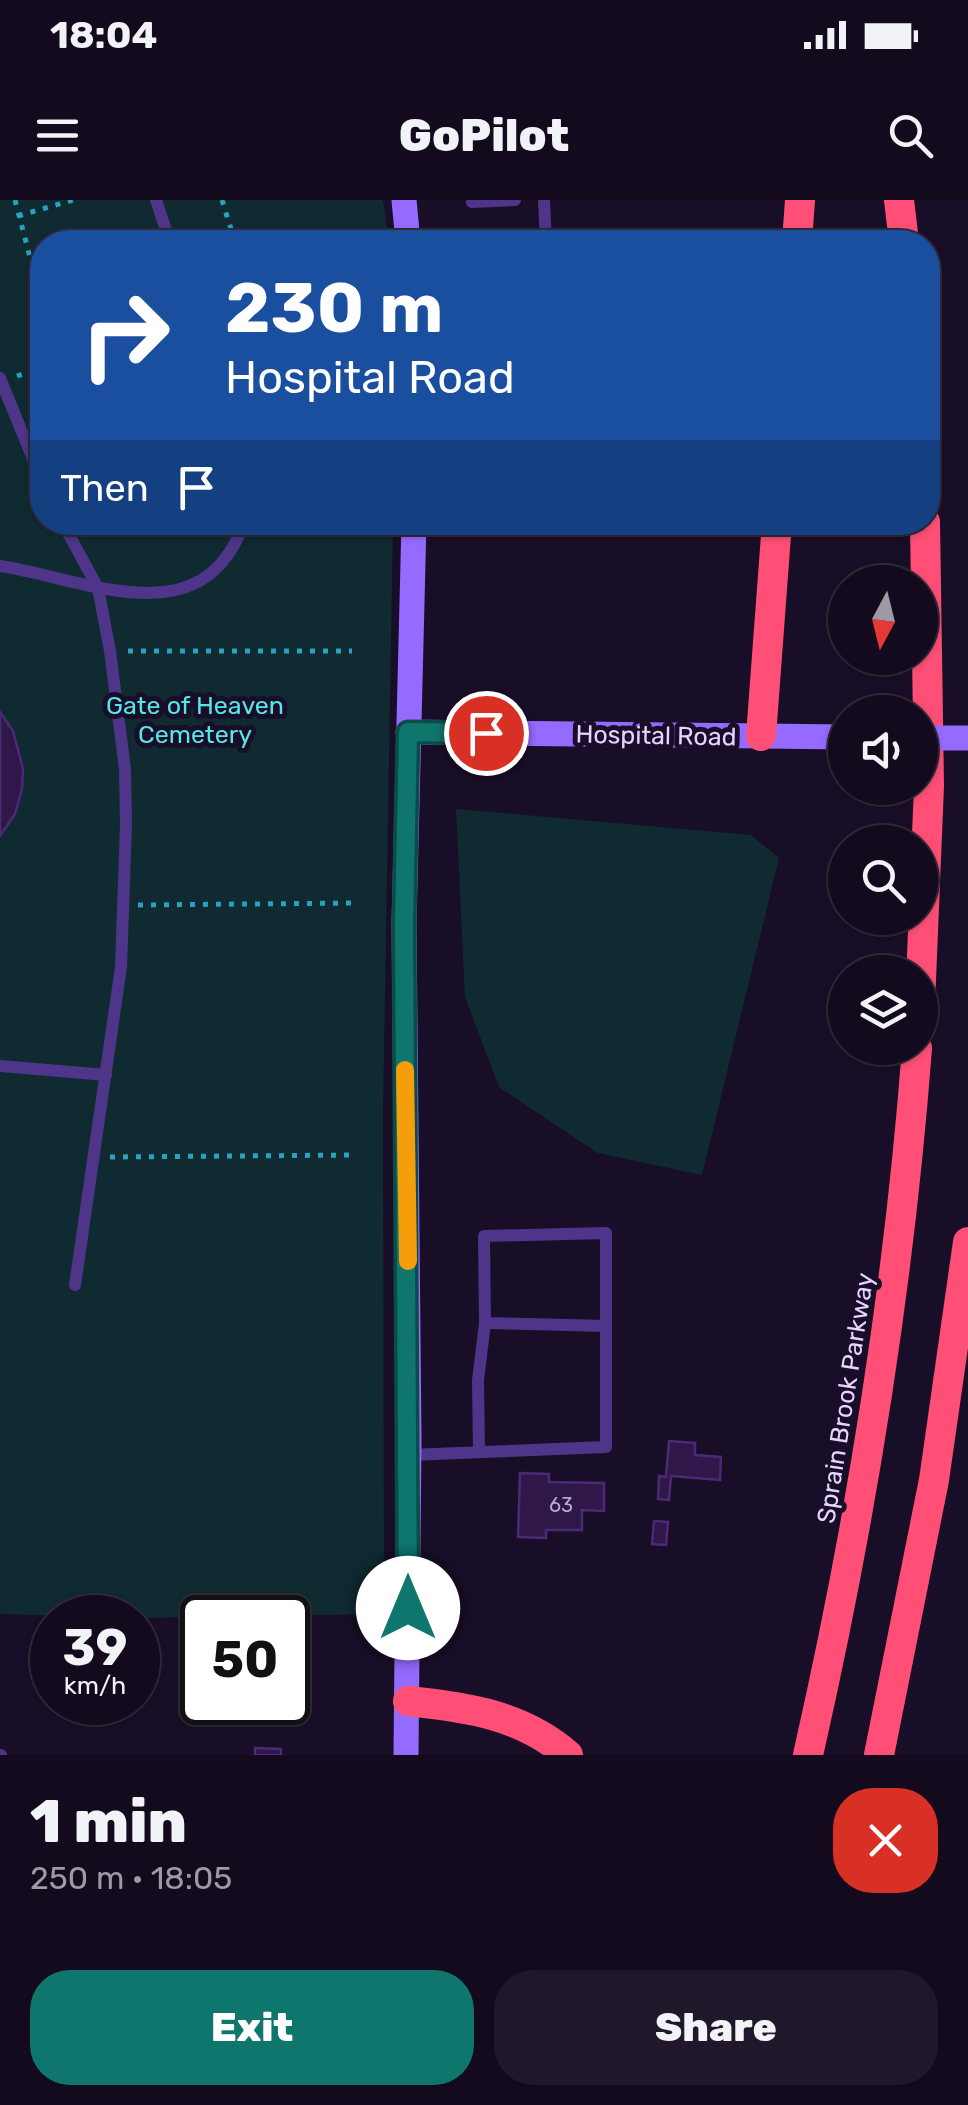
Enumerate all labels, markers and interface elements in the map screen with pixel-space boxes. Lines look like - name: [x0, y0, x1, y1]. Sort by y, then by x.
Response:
- text: 18:04: [50, 12, 158, 58]
- icon: menu: [30, 108, 85, 163]
- icon: search: [883, 108, 938, 163]
- text: GoPilot: [399, 109, 569, 162]
- text: 230 m: [225, 267, 443, 350]
- icon: right: [60, 270, 190, 400]
- text: Hospital Road: [225, 351, 515, 404]
- icon: arrive: [169, 460, 224, 515]
- text: Then: [60, 465, 149, 511]
- north arrow: [828, 565, 938, 675]
- map controls: [828, 565, 938, 1065]
- park label: Gate of Heaven Cemetery: [106, 691, 284, 749]
- pin: [444, 691, 529, 776]
- button: sound: [828, 695, 938, 805]
- icon: arrive: [459, 706, 514, 761]
- street label: Hospital Road: [575, 720, 737, 751]
- button: search: [828, 825, 938, 935]
- button: layers: [828, 955, 938, 1065]
- street label: Sprain Brook Parkway: [811, 1271, 880, 1525]
- house number: 63: [549, 1493, 573, 1517]
- position arrow: [356, 1556, 460, 1660]
- speed limit sign: 50: [180, 1595, 310, 1725]
- text: 39: [63, 1618, 128, 1678]
- text: km/h: [64, 1671, 126, 1700]
- text: 1 min: [30, 1786, 187, 1857]
- button: close: [833, 1788, 938, 1893]
- text: 250 m · 18:05: [30, 1859, 232, 1897]
- button: Exit: [30, 1970, 474, 2085]
- button: Share: [494, 1970, 938, 2085]

